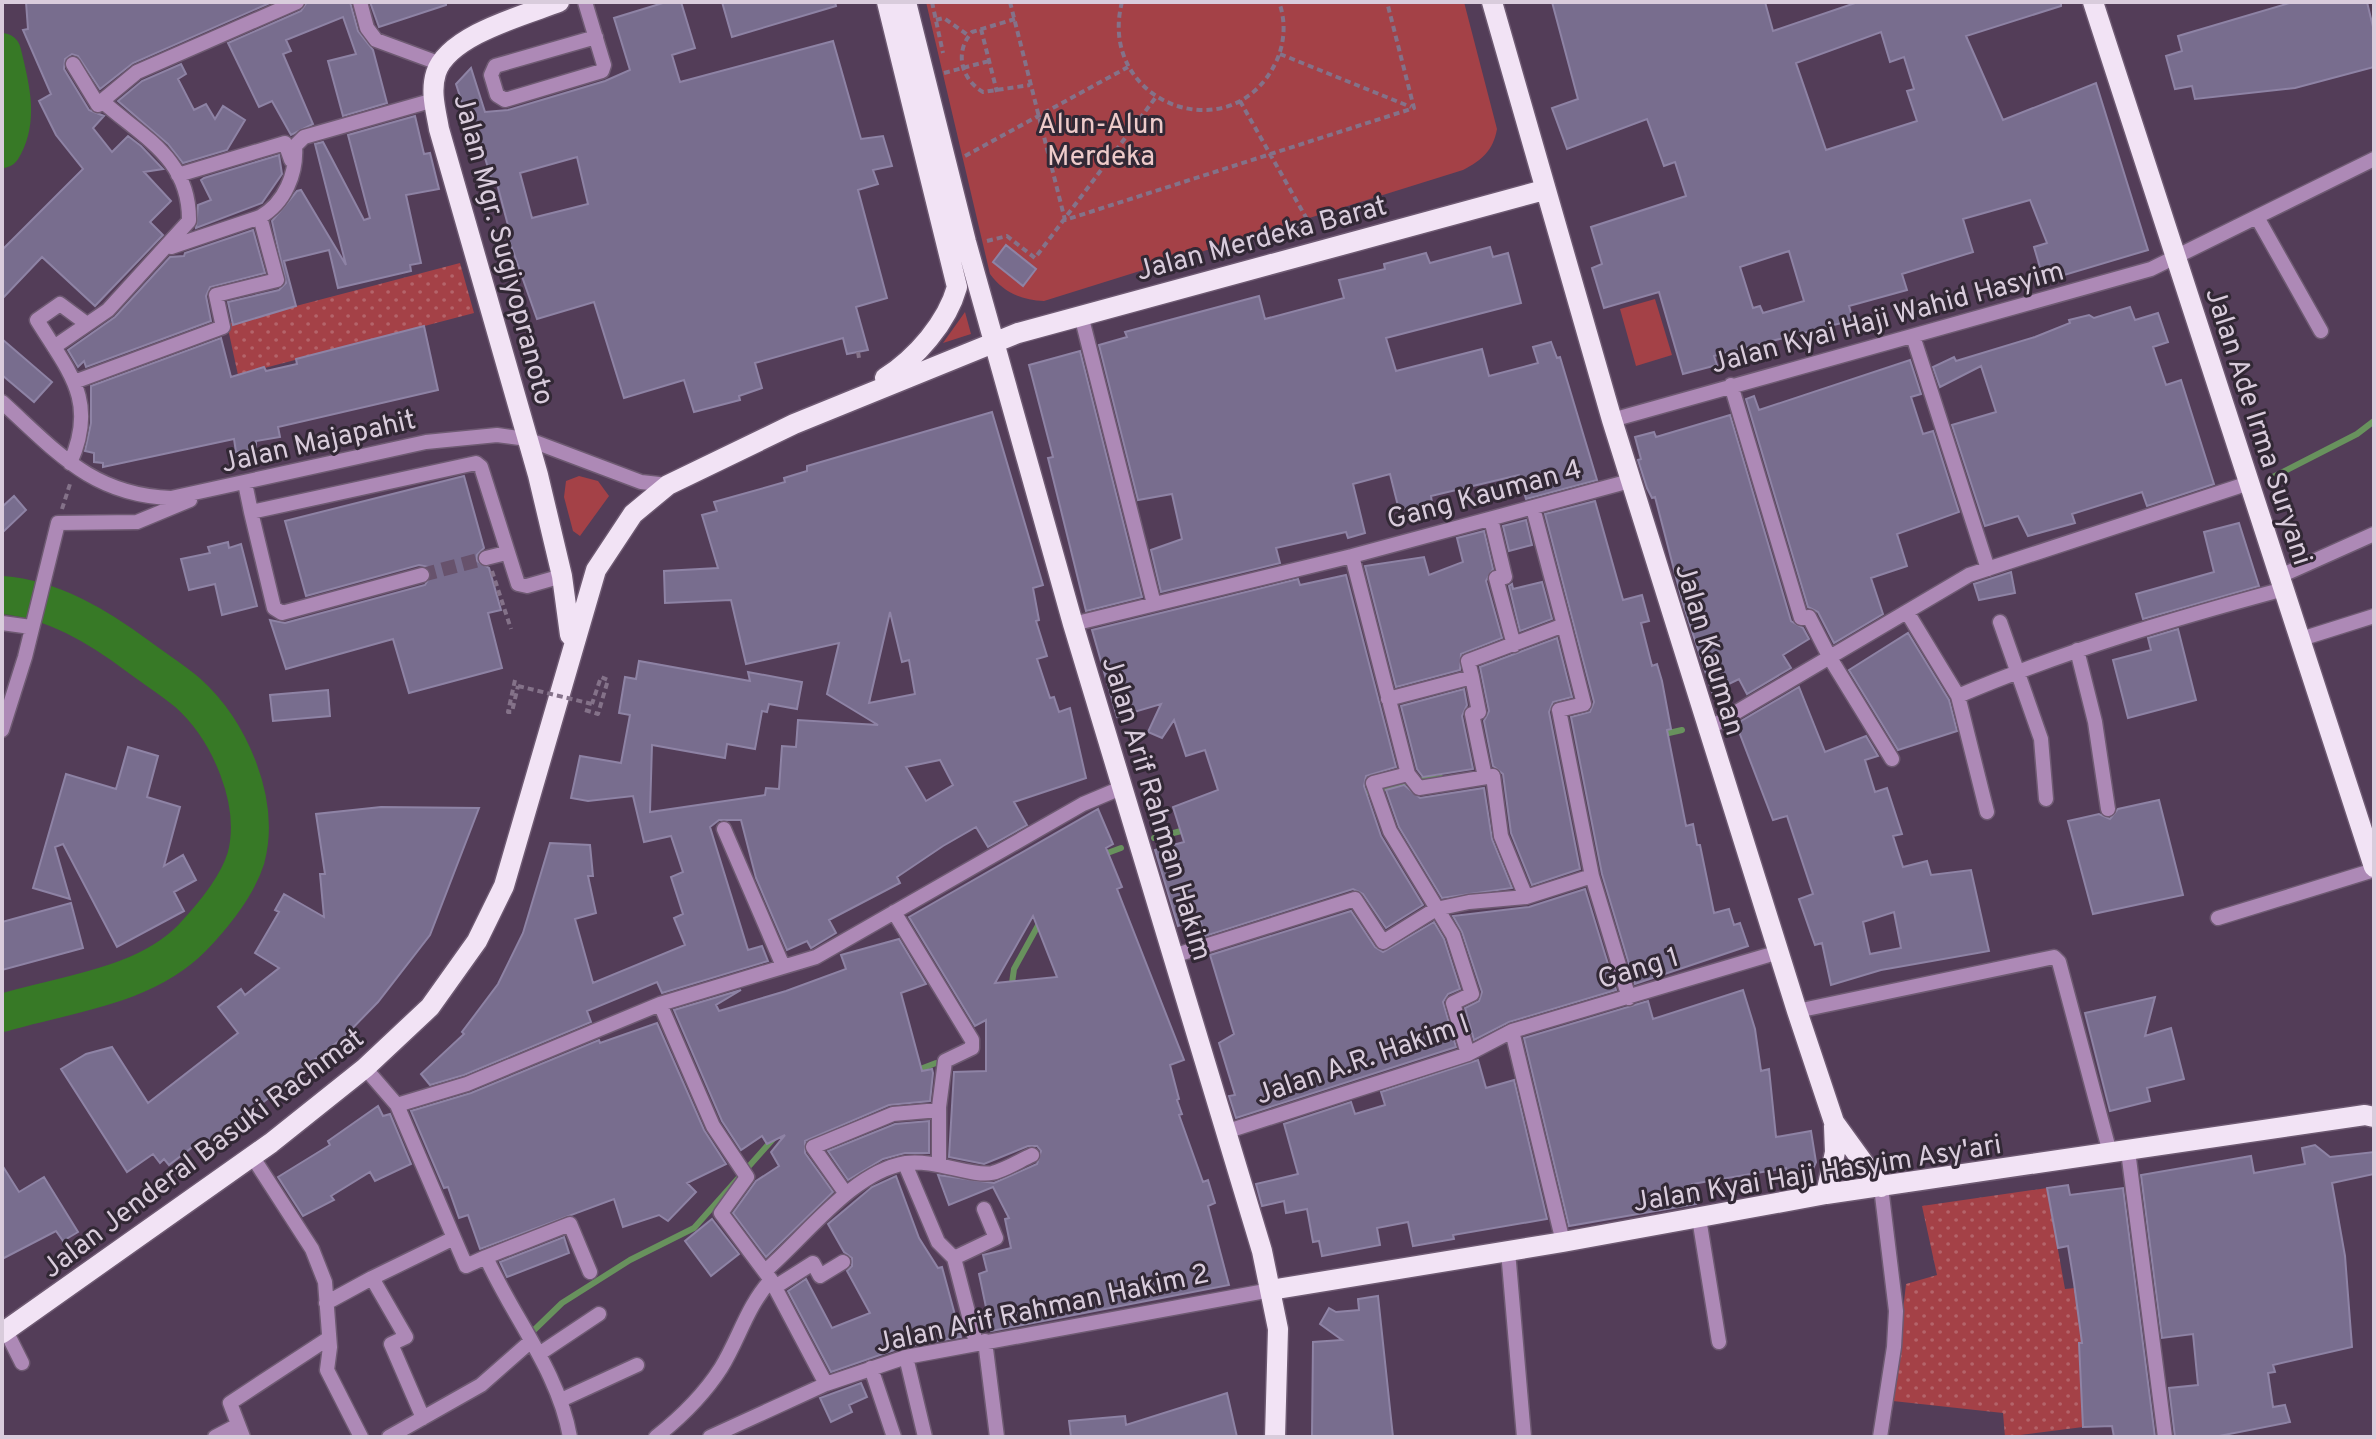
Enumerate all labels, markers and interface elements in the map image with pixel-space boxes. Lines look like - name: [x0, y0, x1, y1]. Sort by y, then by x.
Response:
- street label: Jalan Mgr. Sugiyopranoto: [443, 90, 561, 409]
- park label: Alun-Alun Merdeka: [1038, 108, 1164, 176]
- street label: Jalan Merdeka Barat: [1132, 189, 1391, 291]
- street label: Jalan Kyai Haji Wahid Hasyim: [1707, 254, 2068, 383]
- street label: Jalan Ade Irma Suryani: [2195, 284, 2319, 570]
- street label: Jalan Majapahit: [218, 403, 419, 483]
- street label: Gang Kauman 4: [1383, 453, 1586, 539]
- street label: Jalan Kauman: [1665, 559, 1751, 740]
- street label: Jalan Arif Rahman Hakim: [1092, 652, 1219, 965]
- street label: Gang 1: [1594, 940, 1684, 999]
- street label: Jalan A.R. Hakim I: [1251, 1007, 1475, 1114]
- street label: Jalan Jenderal Basuki Rachmat: [35, 1021, 372, 1287]
- street label: Jalan Kyai Haji Hasyim Asy'ari: [1631, 1128, 2004, 1222]
- street label: Jalan Arif Rahman Hakim 2: [873, 1257, 1213, 1363]

